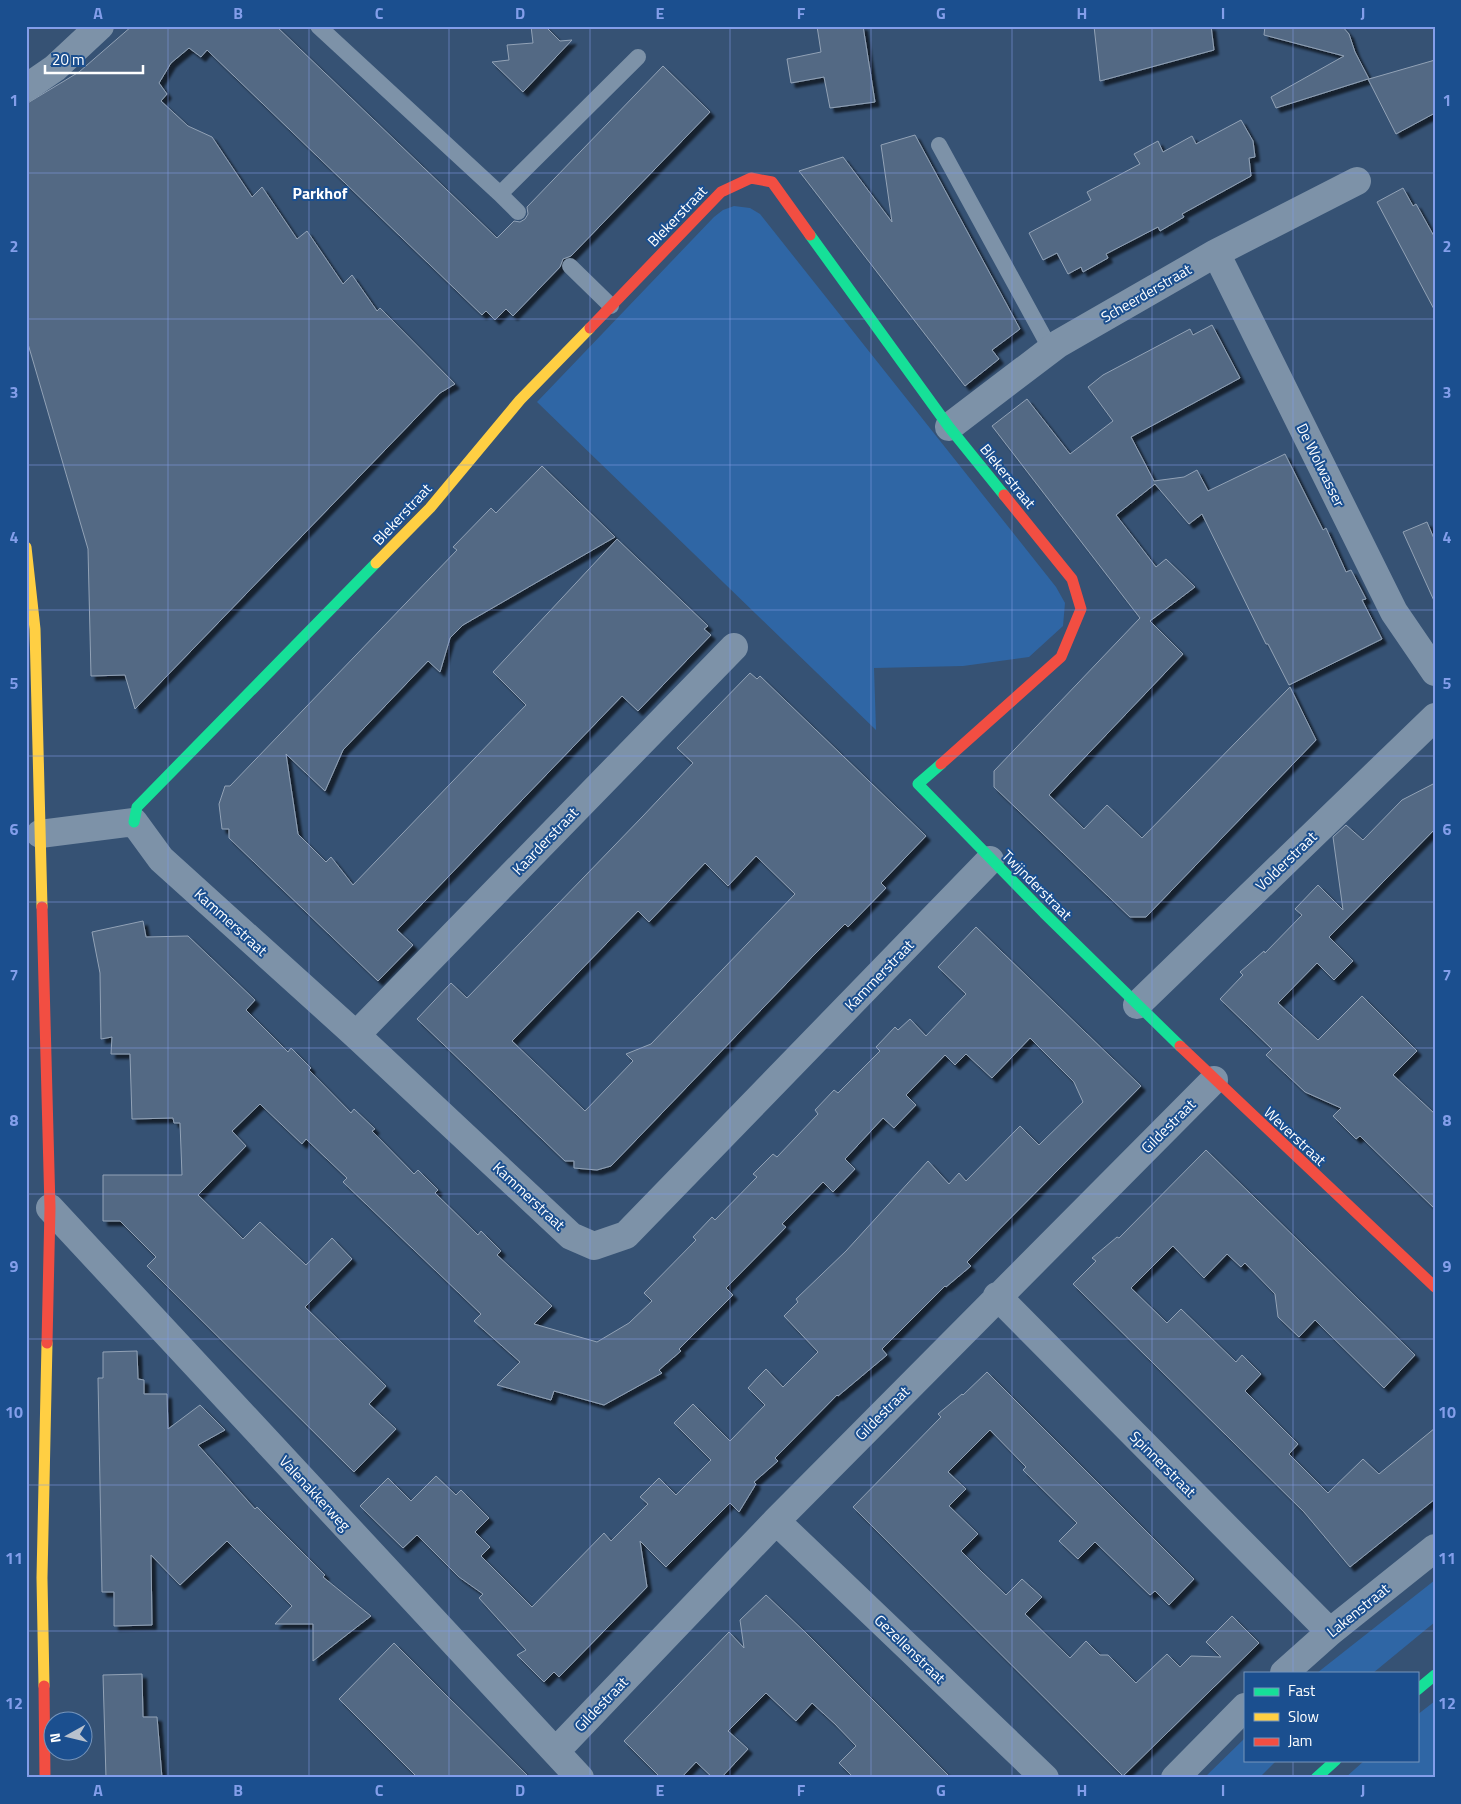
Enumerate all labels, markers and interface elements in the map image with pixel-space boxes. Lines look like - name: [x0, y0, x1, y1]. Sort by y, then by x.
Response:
- text: A: [93, 1, 103, 25]
- text: B: [233, 1, 243, 25]
- text: C: [375, 1, 384, 25]
- text: D: [515, 1, 525, 25]
- text: E: [656, 1, 665, 25]
- text: F: [797, 1, 806, 25]
- text: G: [936, 1, 946, 25]
- text: H: [1077, 1, 1087, 25]
- text: I: [1221, 1, 1225, 25]
- text: J: [1361, 1, 1365, 25]
- scale bar: [45, 42, 142, 74]
- text: 20 m: [52, 48, 85, 71]
- text: 1: [10, 88, 18, 112]
- text: 1: [1443, 88, 1451, 112]
- street label: Blekerstraat: [642, 180, 713, 252]
- district label: Parkhof: [293, 181, 348, 205]
- text: 2: [10, 234, 18, 258]
- text: 2: [1443, 234, 1451, 258]
- street label: Scheerderstraat: [1096, 257, 1196, 328]
- text: 3: [10, 380, 18, 404]
- text: 3: [1443, 380, 1451, 404]
- street label: De Wolwasser: [1291, 419, 1351, 511]
- street label: Blekerstraat: [975, 439, 1042, 514]
- street label: Blekerstraat: [367, 477, 437, 550]
- text: 4: [10, 525, 19, 549]
- text: 4: [1443, 525, 1452, 549]
- text: 5: [10, 671, 19, 695]
- text: 5: [1443, 671, 1452, 695]
- street label: Kaarderstraat: [507, 801, 584, 880]
- text: 6: [10, 817, 19, 841]
- text: 6: [1443, 817, 1452, 841]
- street label: Volderstraat: [1250, 825, 1323, 896]
- street label: Twijnderstraat: [997, 845, 1078, 926]
- street label: Kammerstraat: [189, 883, 273, 962]
- street label: Kammerstraat: [839, 934, 920, 1016]
- text: 7: [10, 963, 18, 987]
- text: 7: [1443, 963, 1451, 987]
- street label: Gildestraat: [1135, 1093, 1201, 1159]
- street label: Weverstraat: [1259, 1101, 1332, 1172]
- text: 8: [10, 1108, 19, 1132]
- text: 8: [1443, 1108, 1452, 1132]
- street label: Kammerstraat: [488, 1156, 571, 1236]
- text: 9: [10, 1254, 19, 1278]
- text: 9: [1443, 1254, 1452, 1278]
- street label: Gildestraat: [849, 1380, 915, 1446]
- text: 10: [5, 1400, 23, 1424]
- text: 10: [1438, 1400, 1456, 1424]
- street label: Spinnerstraat: [1124, 1425, 1202, 1503]
- street label: Valenakkerweg: [274, 1450, 356, 1536]
- text: 11: [5, 1546, 23, 1570]
- text: 11: [1438, 1546, 1456, 1570]
- street label: Lakenstraat: [1322, 1577, 1395, 1643]
- street label: Gezellenstraat: [869, 1609, 951, 1690]
- street label: Gildestraat: [569, 1671, 634, 1737]
- legend: [1244, 1672, 1418, 1762]
- text: Fast: [1288, 1679, 1316, 1702]
- text: 12: [5, 1691, 23, 1715]
- text: 12: [1438, 1691, 1456, 1715]
- text: Slow: [1288, 1705, 1319, 1728]
- north arrow: [42, 1712, 92, 1762]
- text: Jam: [1288, 1729, 1312, 1752]
- text: N: [44, 1732, 66, 1744]
- text: A: [93, 1778, 103, 1802]
- text: B: [233, 1778, 243, 1802]
- text: C: [375, 1778, 384, 1802]
- text: D: [515, 1778, 525, 1802]
- text: E: [656, 1778, 665, 1802]
- text: F: [797, 1778, 806, 1802]
- text: G: [936, 1778, 946, 1802]
- text: H: [1077, 1778, 1087, 1802]
- text: I: [1221, 1778, 1225, 1802]
- text: J: [1361, 1778, 1365, 1802]

